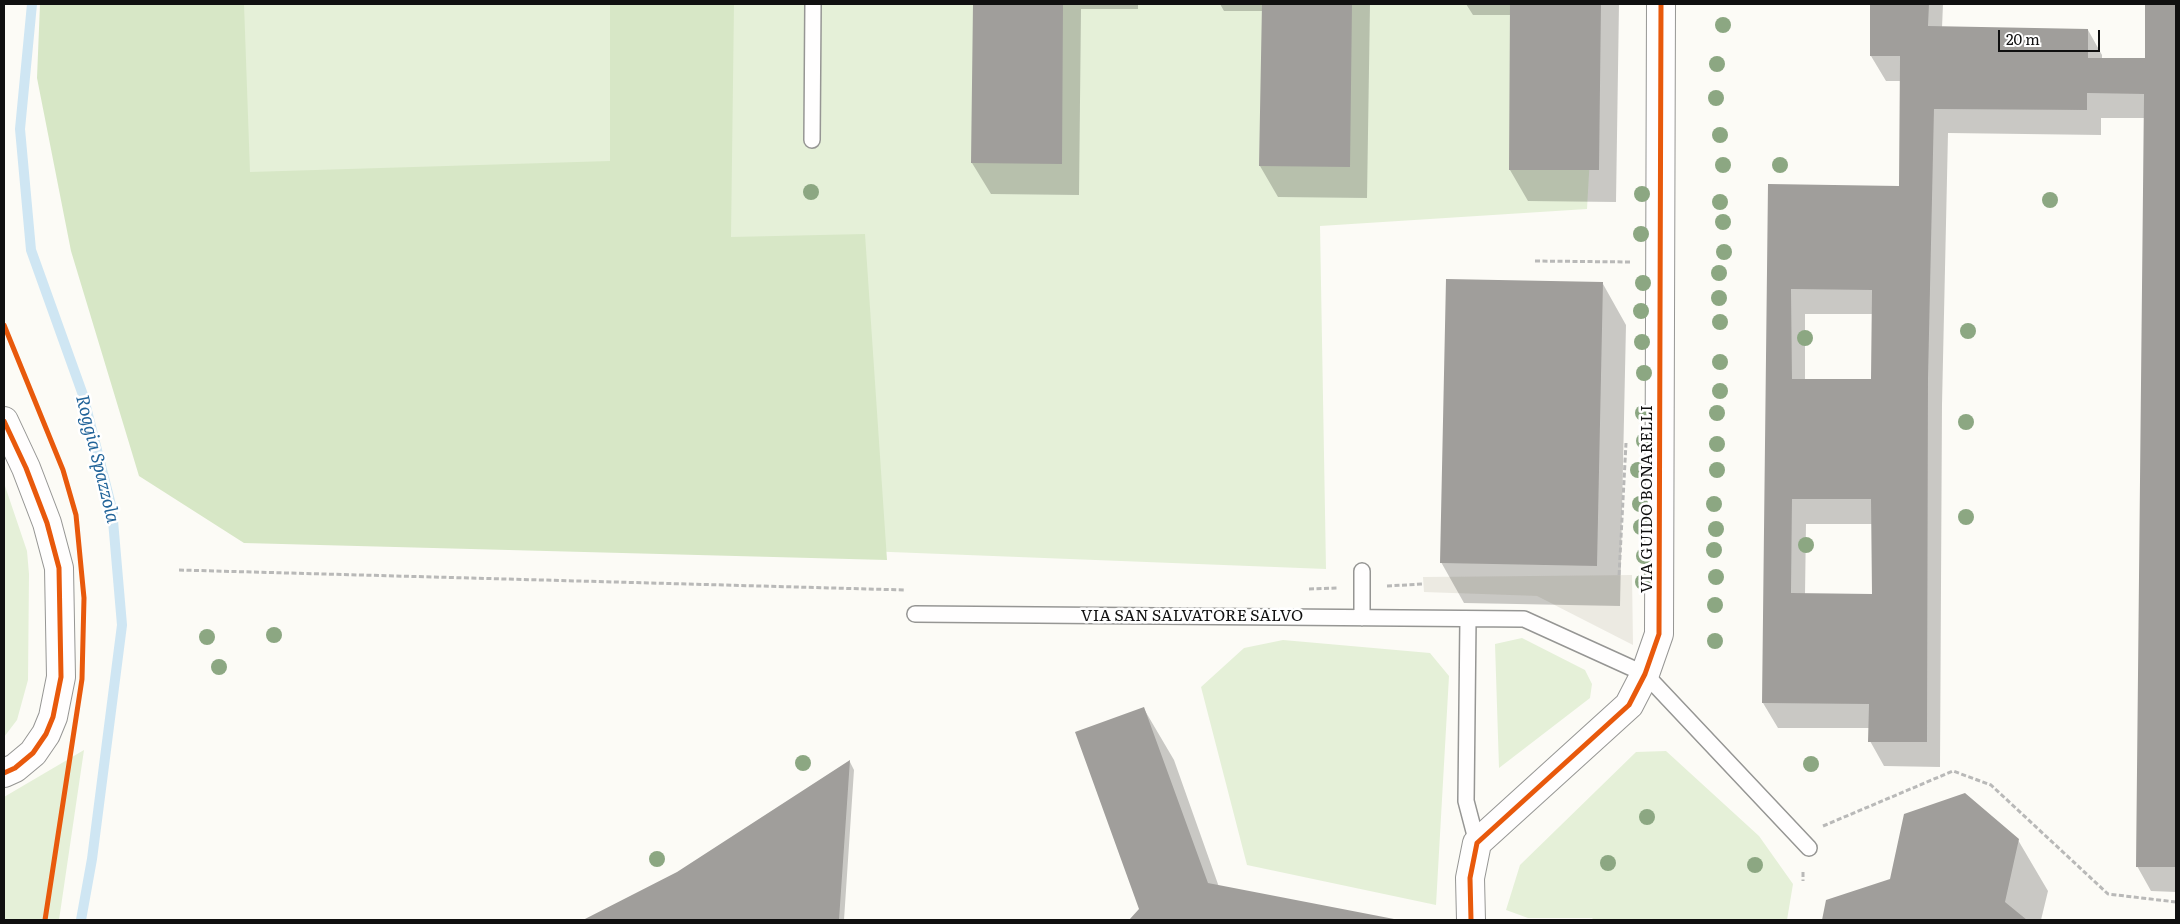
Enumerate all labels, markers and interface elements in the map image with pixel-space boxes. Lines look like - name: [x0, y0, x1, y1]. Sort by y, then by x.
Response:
- scale bar: [2000, 20, 2102, 52]
- text: 20 m: [2006, 27, 2040, 50]
- water label: Roggia Spazzola: [71, 393, 123, 525]
- street label: VIA GUIDO BONARELLI: [1637, 405, 1657, 593]
- street label: VIA SAN SALVATORE SALVO: [1081, 606, 1303, 626]

